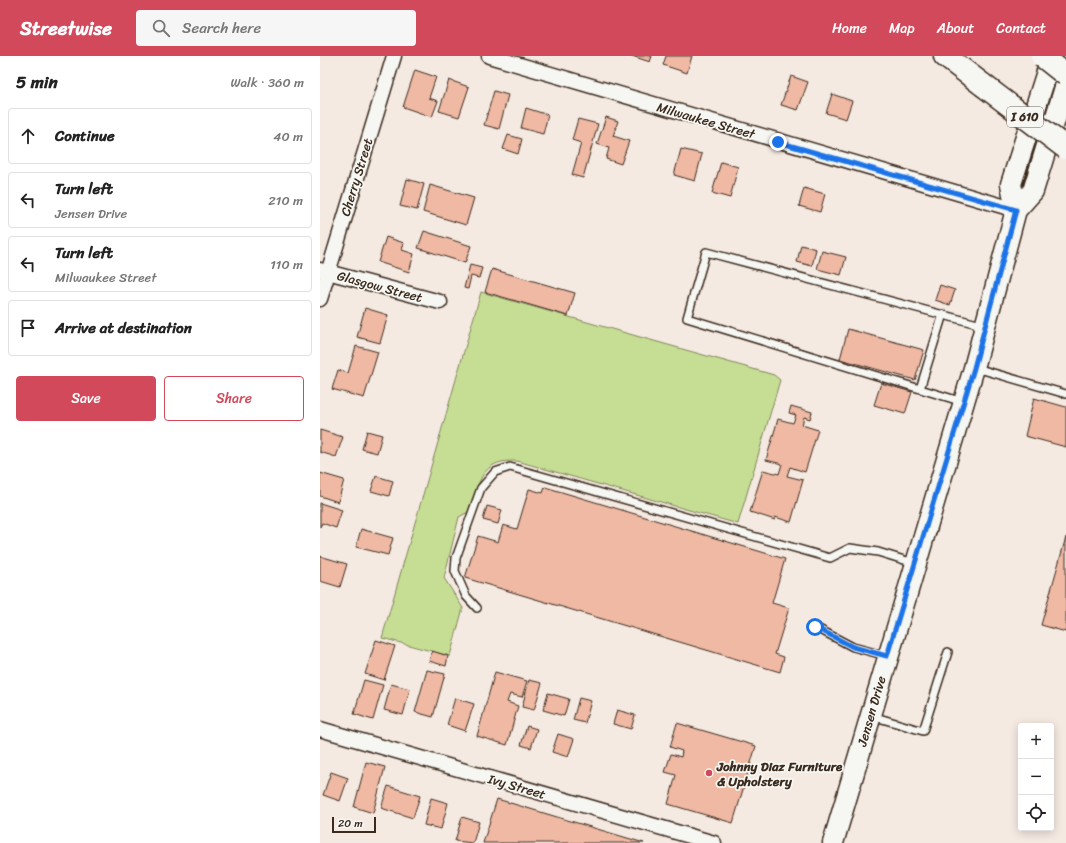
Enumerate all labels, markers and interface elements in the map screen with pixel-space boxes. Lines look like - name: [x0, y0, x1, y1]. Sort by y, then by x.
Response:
- search box: [136, 10, 416, 46]
- text: Streetwise: [20, 12, 112, 45]
- text: Search here: [182, 15, 261, 41]
- text: Home: [832, 16, 867, 41]
- text: Map: [889, 16, 915, 41]
- text: About: [937, 16, 974, 41]
- text: Contact: [996, 16, 1046, 41]
- icon: search: [150, 17, 172, 39]
- text: 5 min: [16, 67, 58, 97]
- text: Walk · 360 m: [230, 71, 304, 94]
- street label: Milwaukee Street: [654, 95, 758, 146]
- road number: I 610: [1007, 107, 1043, 127]
- text: Continue: [55, 123, 115, 149]
- icon: ahead: [17, 125, 39, 147]
- text: 40 m: [273, 125, 303, 148]
- route end: [769, 133, 787, 151]
- street label: Cherry Street: [334, 135, 379, 219]
- text: Turn left: [55, 176, 113, 202]
- icon: left: [17, 189, 39, 211]
- text: 210 m: [268, 189, 303, 212]
- text: Jensen Drive: [55, 202, 127, 225]
- text: Turn left: [55, 240, 113, 266]
- icon: left: [17, 253, 39, 275]
- text: 110 m: [270, 253, 303, 276]
- street label: Glasgow Street: [335, 264, 425, 309]
- text: Milwaukee Street: [55, 266, 156, 289]
- text: Arrive at destination: [55, 315, 192, 341]
- icon: arrive: [17, 317, 39, 339]
- button: Save: [16, 376, 156, 421]
- button: Share: [164, 376, 304, 421]
- route start: [806, 618, 824, 636]
- street label: Jensen Drive: [850, 673, 893, 750]
- map controls: [1018, 723, 1054, 831]
- button: +: [1018, 723, 1054, 759]
- place label: Johnny Diaz Furniture & Upholstery: [716, 755, 843, 793]
- button: −: [1018, 759, 1054, 795]
- street label: Ivy Street: [484, 767, 549, 806]
- marker: Johnny Diaz Furniture & Upholstery: [704, 768, 714, 778]
- button: locate: [1018, 795, 1054, 831]
- text: 20 m: [338, 814, 363, 833]
- scale bar: [332, 815, 376, 834]

